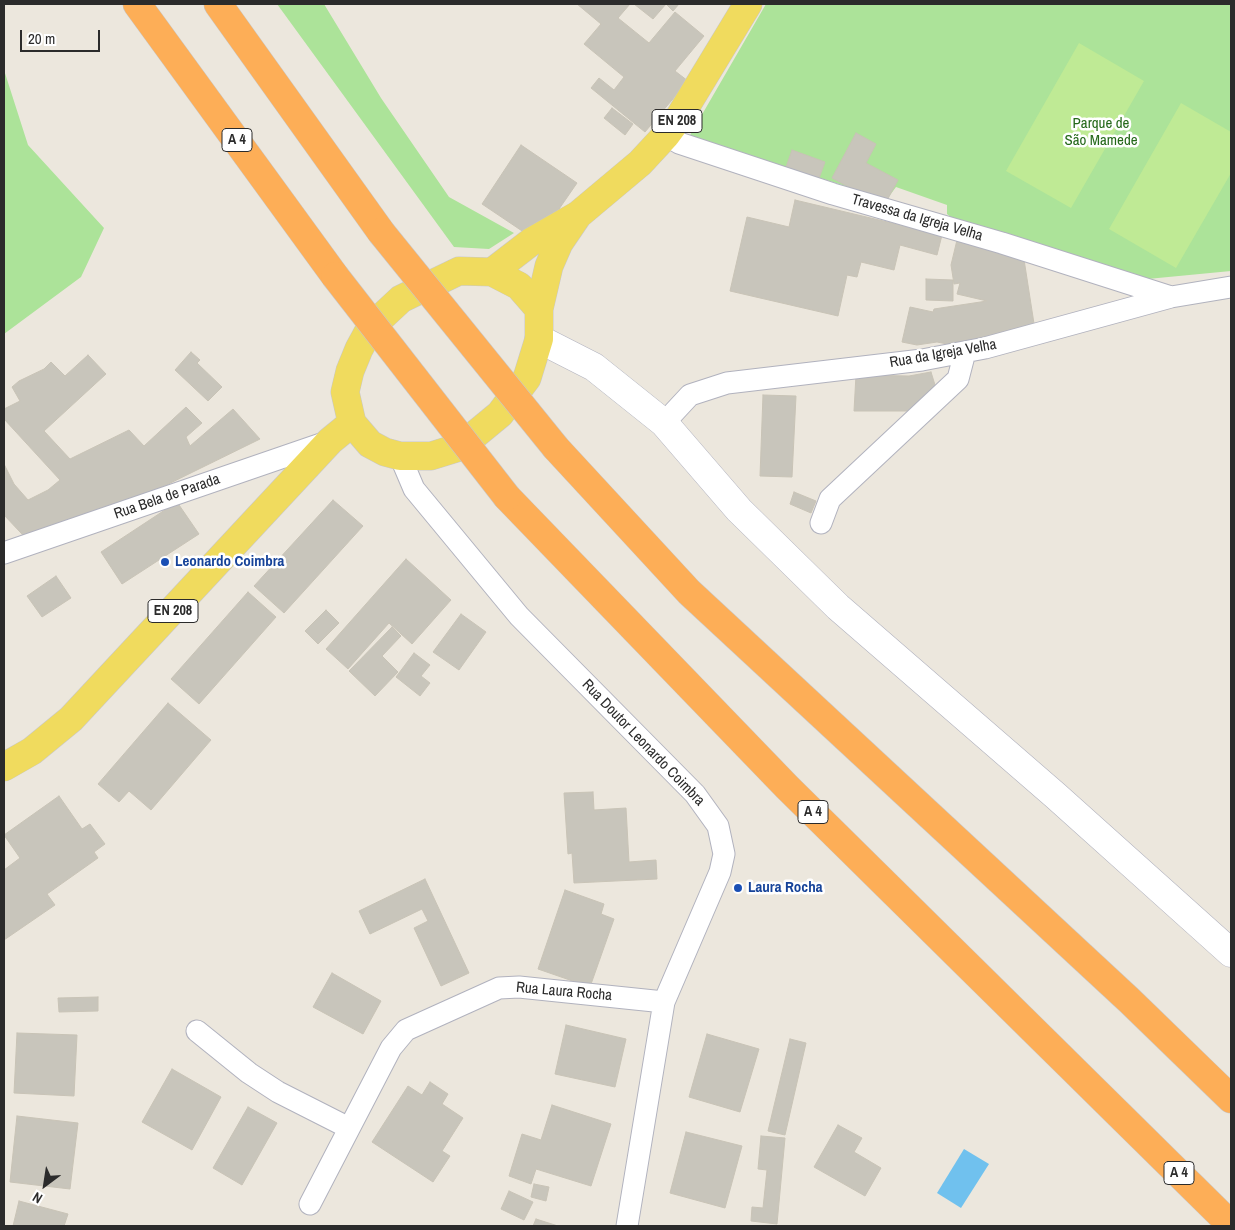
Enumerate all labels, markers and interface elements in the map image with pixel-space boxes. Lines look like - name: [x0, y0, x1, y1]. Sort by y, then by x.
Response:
- scale bar: [22, 20, 102, 52]
- text: 20 m: [28, 28, 55, 49]
- road number: EN 208: [652, 110, 702, 132]
- park label: Parque de São Mamede: [1064, 115, 1138, 150]
- road number: A 4: [222, 128, 252, 152]
- street label: Travessa da Igreja Velha: [849, 191, 985, 245]
- street label: Rua da Igreja Velha: [888, 336, 998, 372]
- street label: Rua Bela de Parada: [112, 470, 222, 524]
- place label: Leonardo Coimbra: [175, 553, 284, 571]
- marker: Leonardo Coimbra: [159, 556, 171, 568]
- road number: EN 208: [148, 600, 198, 622]
- street label: Rua Doutor Leonardo Coimbra: [578, 676, 708, 810]
- road number: A 4: [798, 800, 828, 824]
- place label: Laura Rocha: [748, 879, 823, 897]
- marker: Laura Rocha: [732, 882, 744, 894]
- street label: Rua Laura Rocha: [515, 979, 613, 1005]
- north arrow: [20, 1160, 70, 1210]
- road number: A 4: [1164, 1162, 1194, 1184]
- text: N: [29, 1188, 45, 1208]

